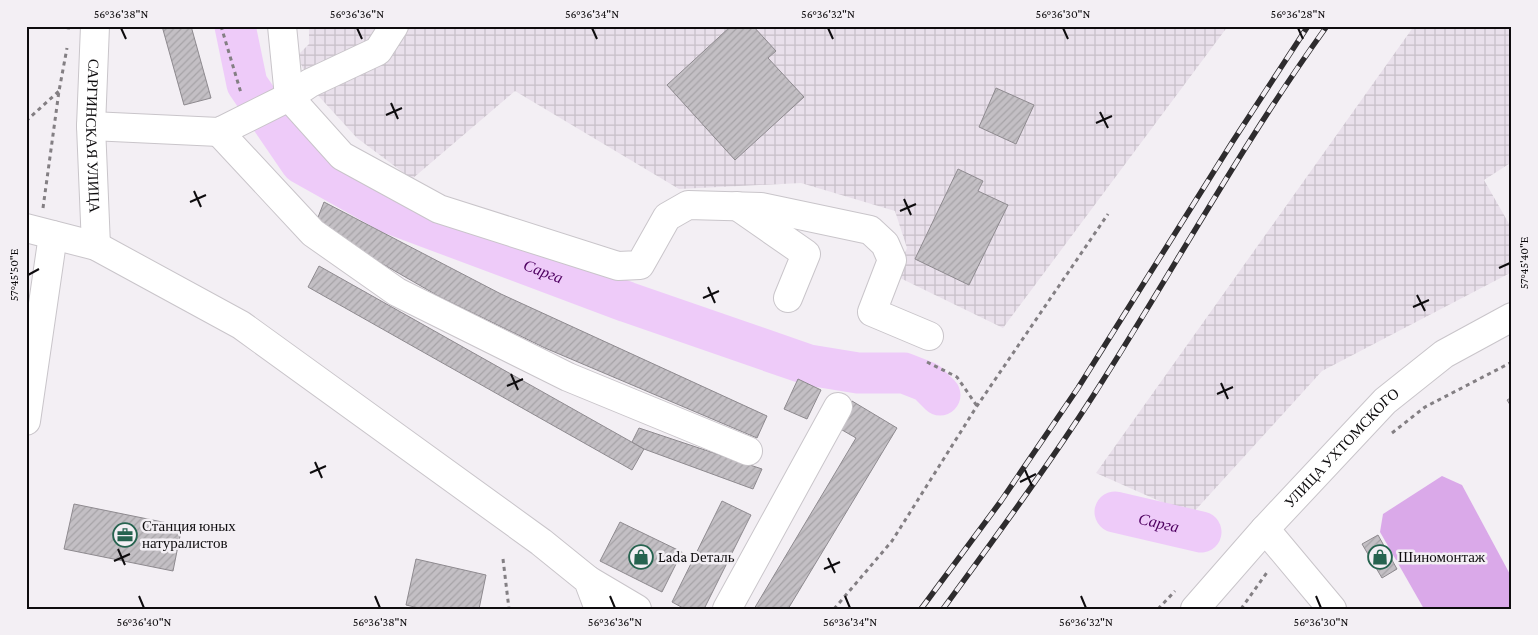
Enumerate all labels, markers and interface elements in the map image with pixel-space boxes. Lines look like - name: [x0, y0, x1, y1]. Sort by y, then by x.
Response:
- text: 56°36'38"N: [94, 7, 148, 21]
- text: 56°36'36"N: [330, 7, 384, 21]
- text: 56°36'34"N: [565, 7, 619, 21]
- text: 56°36'32"N: [801, 7, 855, 21]
- text: 56°36'30"N: [1036, 7, 1091, 21]
- text: 56°36'28"N: [1271, 7, 1326, 21]
- street label: САРГИНСКАЯ УЛИЦА: [83, 59, 103, 213]
- text: 57°45'40"E: [1517, 236, 1531, 289]
- text: 57°45'50"E: [7, 248, 21, 301]
- water label: Сарга: [521, 256, 566, 286]
- street label: УЛИЦА УХТОМСКОГО: [1281, 385, 1402, 511]
- water label: Сарга: [1137, 509, 1181, 535]
- place label: Станция юных натуралистов: [142, 518, 236, 551]
- office icon: Станция юных натуралистов: [112, 522, 138, 548]
- shop icon: Lada Dеталь: [628, 544, 654, 570]
- shop icon: Шиномонтаж: [1367, 544, 1393, 570]
- place label: Lada Dеталь: [658, 549, 735, 565]
- place label: Шиномонтаж: [1398, 549, 1486, 565]
- text: 56°36'40"N: [117, 615, 172, 629]
- text: 56°36'38"N: [353, 615, 407, 629]
- text: 56°36'36"N: [588, 615, 642, 629]
- text: 56°36'34"N: [823, 615, 877, 629]
- text: 56°36'32"N: [1059, 615, 1113, 629]
- text: 56°36'30"N: [1294, 615, 1349, 629]

